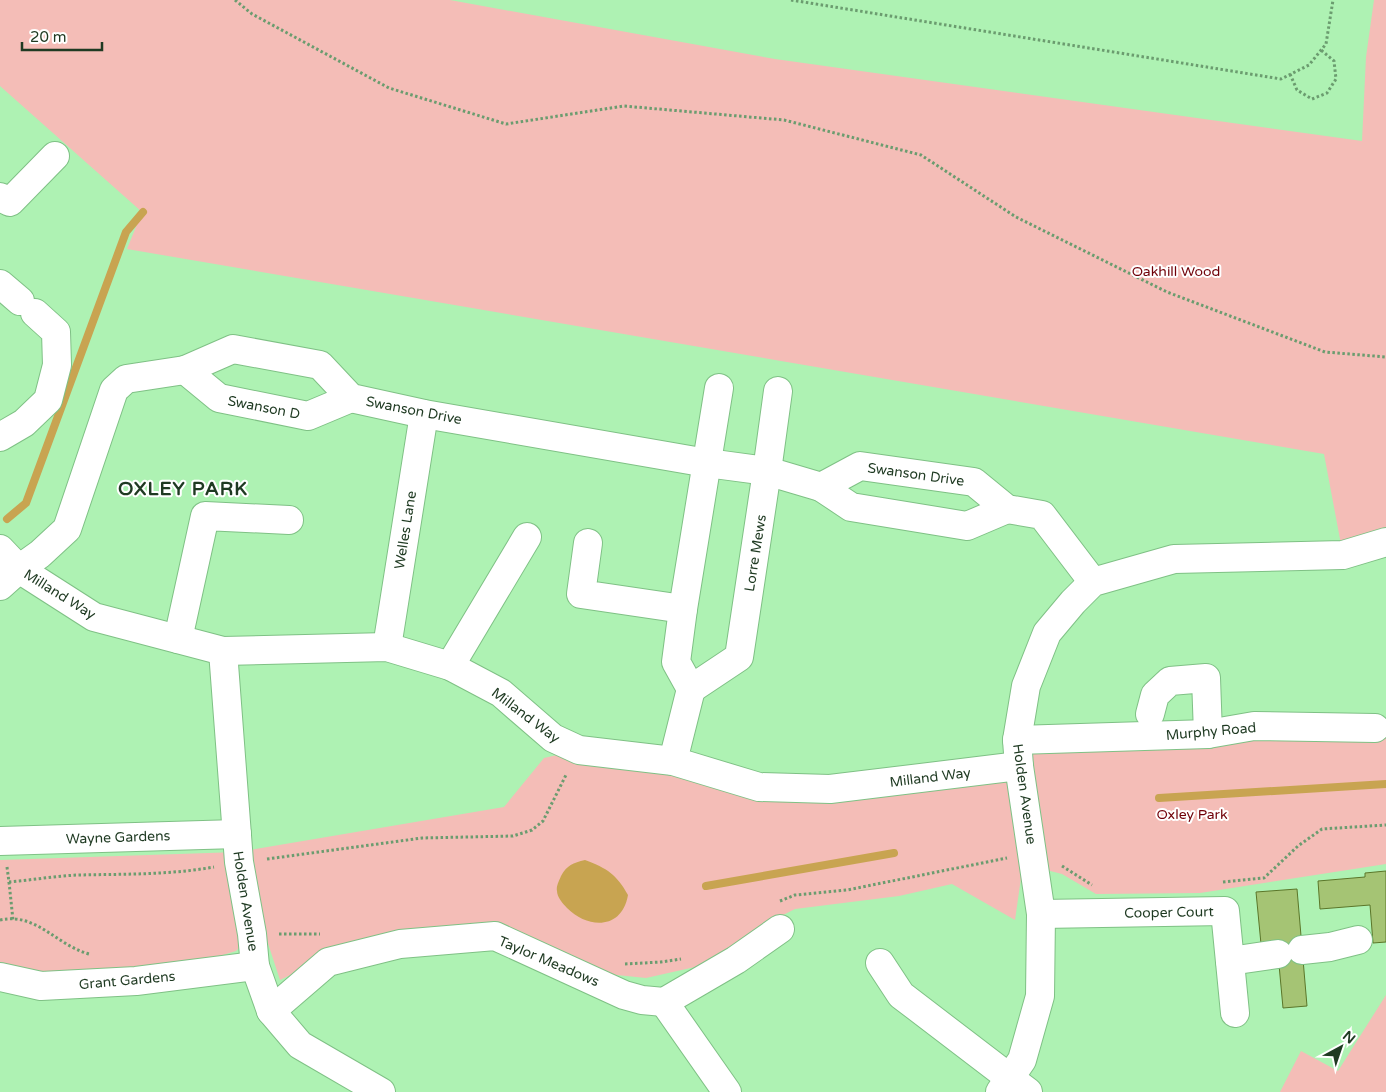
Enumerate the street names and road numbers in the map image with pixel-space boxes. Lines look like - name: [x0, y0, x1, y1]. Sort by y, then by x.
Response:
- street label: Swanson D: [226, 392, 302, 423]
- street label: Swanson Drive: [364, 393, 463, 428]
- street label: Swanson Drive: [866, 459, 965, 490]
- street label: Welles Lane: [391, 490, 420, 570]
- street label: Lorre Mews: [741, 513, 770, 593]
- street label: Milland Way: [21, 566, 99, 623]
- street label: Milland Way: [488, 684, 564, 747]
- street label: Murphy Road: [1165, 719, 1257, 744]
- street label: Holden Avenue: [1009, 743, 1040, 846]
- street label: Milland Way: [889, 764, 972, 791]
- street label: Wayne Gardens: [65, 827, 171, 848]
- street label: Holden Avenue: [229, 850, 262, 953]
- street label: Cooper Court: [1124, 903, 1215, 922]
- street label: Taylor Meadows: [496, 933, 602, 990]
- street label: Grant Gardens: [78, 968, 176, 993]

